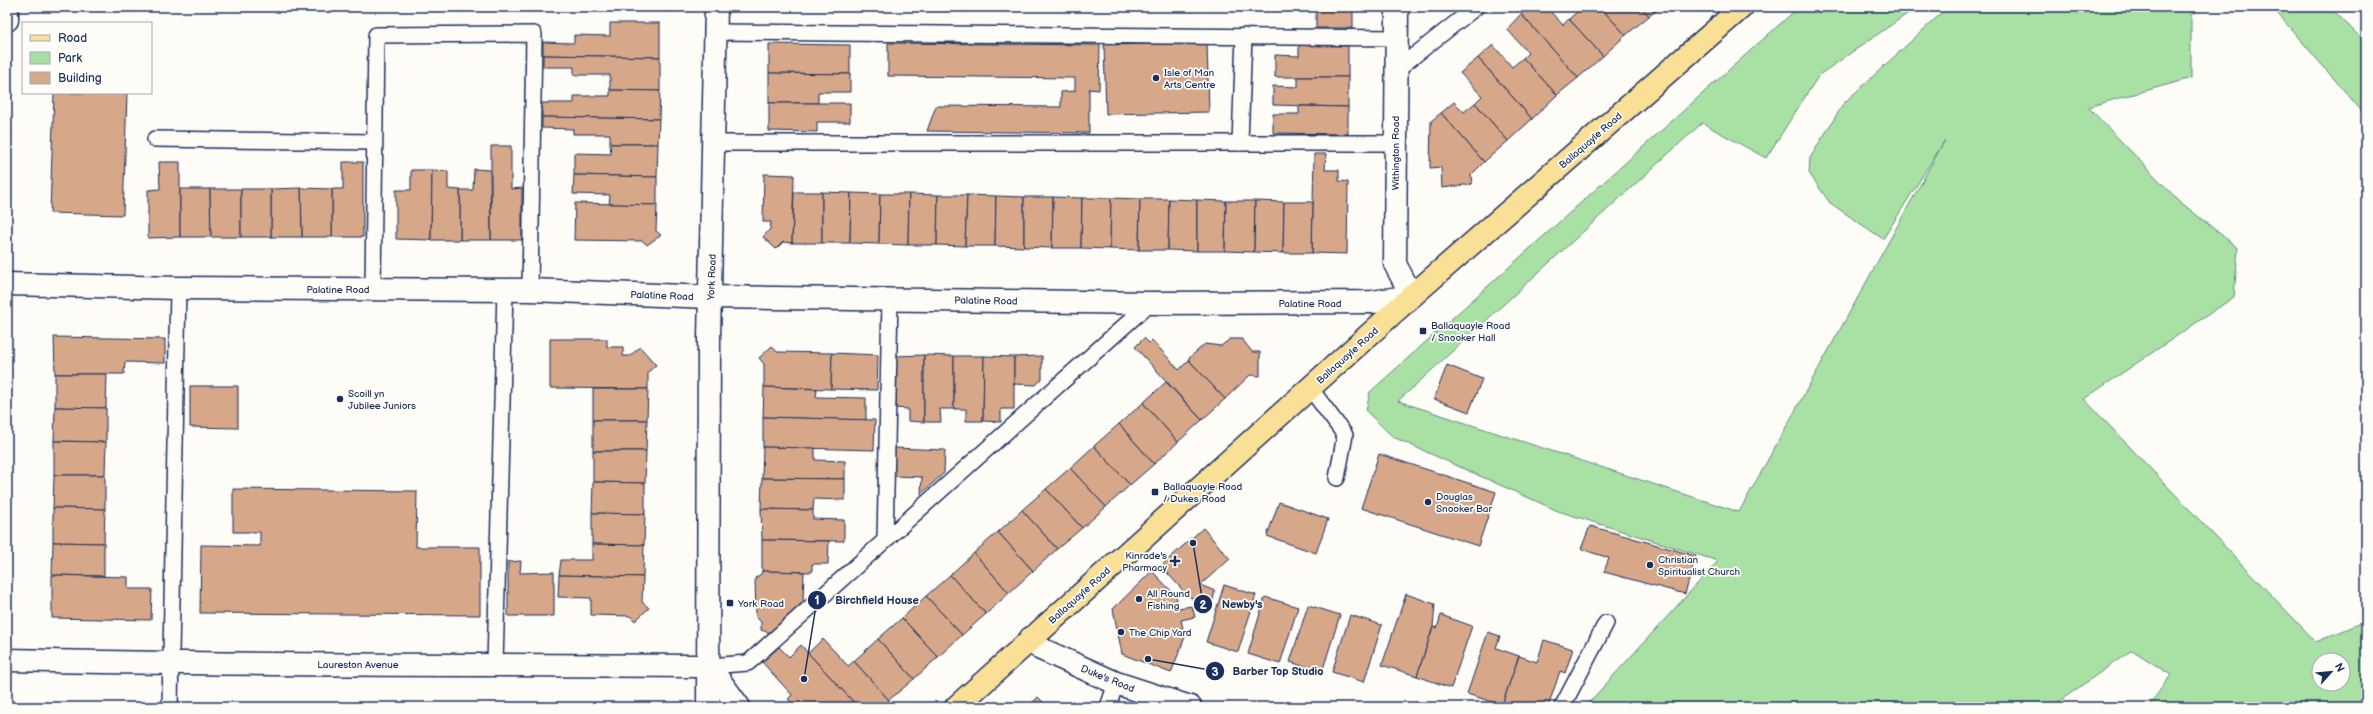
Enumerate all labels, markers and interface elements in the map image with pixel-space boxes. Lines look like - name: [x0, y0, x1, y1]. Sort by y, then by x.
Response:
- legend: [22, 22, 152, 94]
- text: Road: [58, 31, 87, 46]
- text: Park: [58, 51, 82, 66]
- place label: Isle of Man Arts Centre: [1164, 67, 1216, 91]
- text: Building: [58, 71, 102, 86]
- marker: Isle of Man Arts Centre: [1151, 73, 1161, 83]
- street label: Ballaquayle Road: [1557, 110, 1625, 171]
- street label: Withington Road: [1390, 116, 1402, 190]
- street label: York Road: [705, 254, 719, 301]
- street label: Palatine Road: [306, 284, 370, 296]
- street label: Palatine Road: [630, 289, 694, 303]
- street label: Palatine Road: [954, 294, 1018, 308]
- street label: Palatine Road: [1278, 298, 1342, 310]
- place label: Ballaquayle Road / Snooker Hall: [1431, 320, 1510, 344]
- street label: Ballaquayle Road: [1314, 325, 1381, 387]
- marker: Ballaquayle Road / Snooker Hall: [1418, 326, 1428, 336]
- place label: Scoill yn Jubilee Juniors: [348, 388, 416, 412]
- marker: Scoill yn Jubilee Juniors: [335, 394, 345, 404]
- place label: Ballaquayle Road / Dukes Road: [1163, 481, 1242, 505]
- marker: Ballaquayle Road / Dukes Road: [1150, 487, 1160, 497]
- place label: Douglas Snooker Bar: [1436, 491, 1493, 515]
- marker: Douglas Snooker Bar: [1423, 497, 1433, 507]
- place label: Kinrade's Pharmacy: [1122, 550, 1167, 574]
- place label: Christian Spiritualist Church: [1658, 554, 1741, 578]
- marker: Kinrade's Pharmacy: [1170, 556, 1180, 566]
- marker: Christian Spiritualist Church: [1645, 560, 1655, 570]
- street label: Ballaquayle Road: [1046, 565, 1113, 627]
- place label: All Round Fishing: [1147, 588, 1190, 612]
- callout: Birchfield House: [807, 589, 927, 612]
- text: 1: [814, 593, 820, 608]
- callout: Newby's: [1193, 593, 1270, 616]
- text: Birchfield House: [835, 594, 919, 607]
- marker: All Round Fishing: [1134, 594, 1144, 604]
- marker: York Road: [725, 598, 735, 608]
- place label: York Road: [737, 598, 784, 610]
- text: 2: [1199, 598, 1207, 613]
- text: Newby's: [1222, 598, 1263, 611]
- marker: The Chip Yard: [1116, 627, 1126, 637]
- place label: The Chip Yard: [1129, 627, 1192, 639]
- north arrow: [2311, 652, 2351, 692]
- street label: Laureston Avenue: [317, 659, 399, 671]
- callout: Barber Top Studio: [1205, 660, 1332, 683]
- text: N: [2332, 661, 2347, 674]
- street label: Duke's Road: [1079, 663, 1137, 695]
- text: 3: [1211, 665, 1219, 680]
- text: Barber Top Studio: [1232, 665, 1324, 678]

